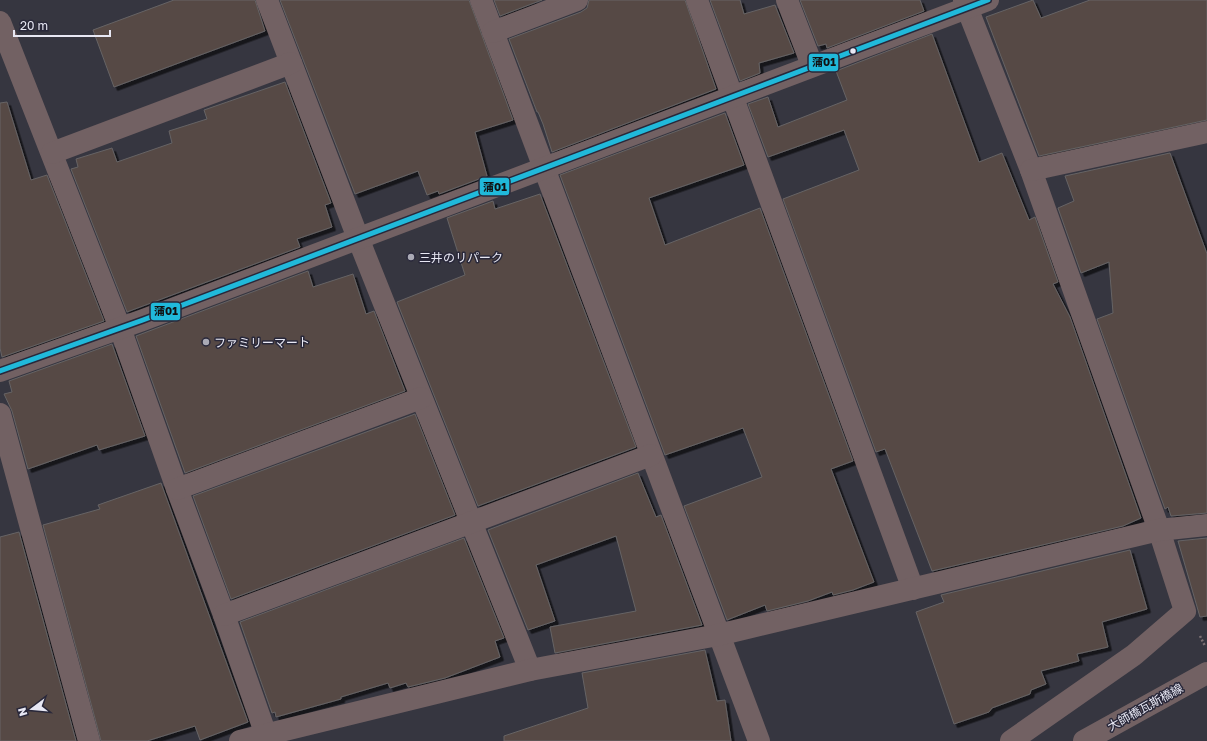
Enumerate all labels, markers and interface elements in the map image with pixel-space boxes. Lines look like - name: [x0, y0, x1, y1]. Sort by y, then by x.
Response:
- scale bar: [14, 12, 110, 38]
- text: 20 m: [20, 18, 48, 33]
- unlabelled marker: [848, 46, 858, 56]
- line badge: 蒲01: [808, 53, 839, 72]
- text: 蒲01: [812, 55, 836, 68]
- line badge: 蒲01: [479, 177, 510, 196]
- text: 蒲01: [483, 180, 507, 193]
- place label: 三井のリパーク: [419, 250, 503, 265]
- marker: 三井のリパーク: [406, 252, 416, 262]
- line badge: 蒲01: [150, 302, 181, 321]
- text: 蒲01: [154, 304, 178, 317]
- place label: ファミリーマート: [214, 335, 310, 350]
- marker: ファミリーマート: [201, 337, 211, 347]
- street label: 大師橋瓦斯橋線: [1105, 680, 1185, 734]
- north arrow: [12, 689, 52, 729]
- text: N: [15, 706, 29, 718]

